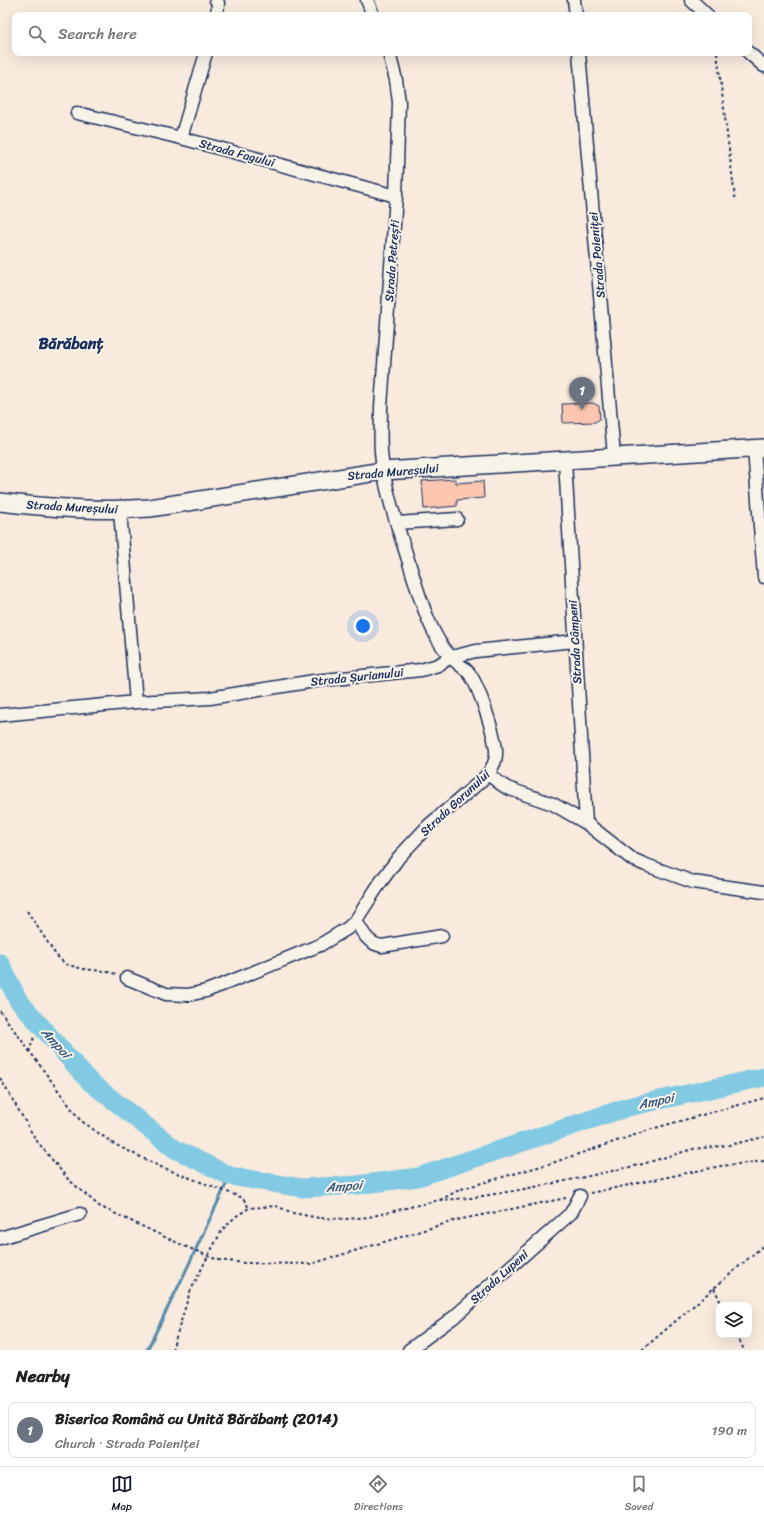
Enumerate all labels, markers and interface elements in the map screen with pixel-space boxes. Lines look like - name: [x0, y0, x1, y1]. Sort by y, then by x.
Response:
- search box: [12, 12, 752, 56]
- text: Search here: [58, 21, 137, 47]
- icon: search: [26, 23, 48, 45]
- street label: Strada Fagului: [197, 132, 278, 174]
- street label: Strada Poieniței: [582, 210, 612, 299]
- street label: Strada Petrești: [378, 219, 406, 303]
- district label: Bărăbanț: [39, 329, 103, 358]
- pin: 1: [569, 377, 595, 410]
- street label: Strada Mureșului: [346, 457, 440, 487]
- street label: Strada Mureșului: [26, 494, 119, 520]
- street label: Strada Câmpeni: [562, 599, 588, 684]
- your location: [353, 616, 373, 636]
- street label: Strada Șurianului: [309, 661, 405, 693]
- street label: Strada Gorunului: [415, 764, 496, 842]
- water label: Ampoi: [35, 1021, 78, 1066]
- water label: Ampoi: [635, 1086, 678, 1116]
- water label: Ampoi: [324, 1173, 365, 1199]
- street label: Strada Lupeni: [464, 1244, 534, 1310]
- map controls: [716, 1302, 752, 1338]
- button: layers: [716, 1302, 752, 1338]
- text: Nearby: [16, 1361, 70, 1391]
- text: Biserica Română cu Unită Bărăbanț (2014): [55, 1406, 337, 1432]
- text: 1: [27, 1419, 33, 1442]
- text: 190 m: [712, 1419, 747, 1442]
- text: Church · Strada Poieniței: [55, 1432, 199, 1455]
- tab: Map: [111, 1473, 133, 1516]
- tab: Directions: [354, 1473, 403, 1516]
- tab: Saved: [624, 1473, 653, 1516]

